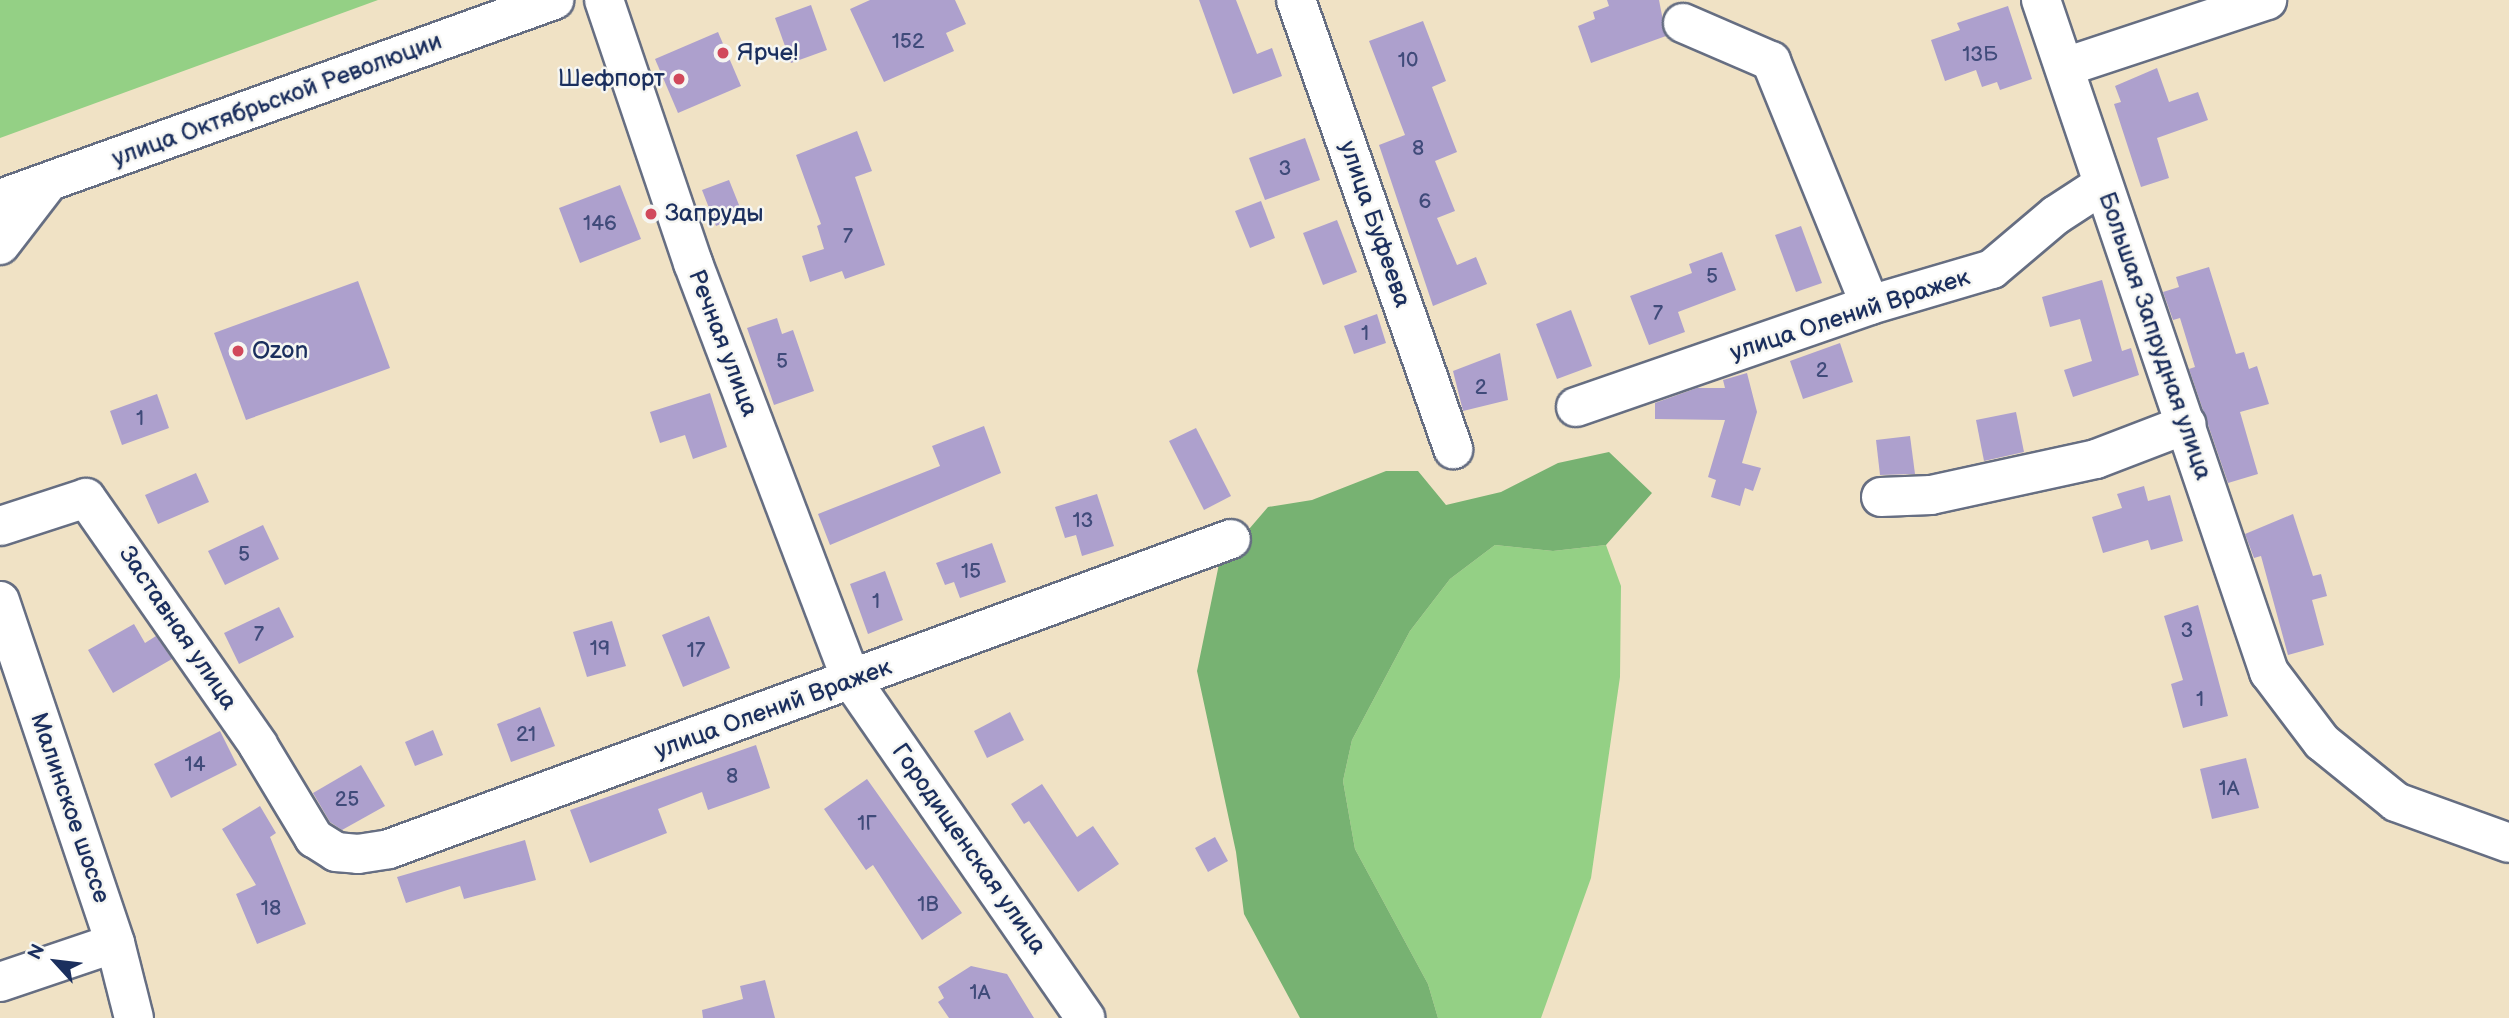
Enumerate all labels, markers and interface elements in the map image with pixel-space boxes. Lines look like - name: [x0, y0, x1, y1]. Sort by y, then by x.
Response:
- street label: улица Октябрьской Революции: [108, 27, 446, 173]
- house number: 152: [892, 29, 924, 55]
- place label: Ярче!: [737, 39, 798, 67]
- house number: 13Б: [1962, 42, 1998, 68]
- marker: Ярче!: [715, 45, 731, 61]
- house number: 10: [1398, 48, 1418, 74]
- place label: Шефпорт: [558, 65, 665, 93]
- marker: Шефпорт: [671, 71, 687, 87]
- house number: 8: [1412, 136, 1424, 162]
- street label: улица Буфеева: [1333, 137, 1417, 311]
- house number: 3: [1279, 156, 1291, 182]
- street label: Большая Запрудная улица: [2092, 188, 2218, 484]
- house number: 6: [1419, 189, 1431, 215]
- place label: Запруды: [665, 200, 764, 228]
- marker: Запруды: [643, 206, 659, 222]
- house number: 146: [583, 211, 617, 237]
- house number: 7: [843, 224, 853, 250]
- street label: улица Олений Вражек: [1727, 263, 1973, 367]
- house number: 5: [1706, 264, 1718, 290]
- street label: Речная улица: [682, 266, 764, 420]
- house number: 7: [1653, 301, 1663, 327]
- house number: 1: [1361, 321, 1369, 347]
- place label: Ozon: [252, 337, 308, 365]
- marker: Ozon: [230, 343, 246, 359]
- house number: 5: [776, 349, 788, 375]
- house number: 2: [1816, 358, 1828, 384]
- house number: 2: [1475, 375, 1487, 401]
- house number: 1: [136, 406, 144, 432]
- house number: 13: [1072, 508, 1094, 534]
- street label: Заставная улица: [113, 541, 243, 715]
- house number: 5: [238, 542, 250, 568]
- house number: 15: [961, 559, 981, 585]
- house number: 1: [872, 589, 880, 615]
- house number: 3: [2181, 618, 2193, 644]
- house number: 7: [254, 622, 264, 648]
- house number: 19: [590, 636, 610, 662]
- house number: 17: [687, 638, 705, 664]
- street label: улица Олений Вражек: [651, 653, 895, 765]
- house number: 1: [2196, 687, 2204, 713]
- street label: Малинское шоссе: [24, 709, 116, 907]
- house number: 21: [516, 722, 536, 748]
- street label: Городищенская улица: [885, 738, 1053, 960]
- house number: 14: [185, 752, 205, 778]
- house number: 8: [726, 764, 738, 790]
- house number: 1А: [2219, 776, 2239, 802]
- house number: 25: [335, 787, 359, 813]
- house number: 1Г: [857, 811, 877, 837]
- house number: 1В: [917, 892, 939, 918]
- house number: 18: [261, 896, 281, 922]
- north arrow: [21, 927, 91, 997]
- text: N: [23, 941, 50, 964]
- house number: 1А: [970, 980, 990, 1006]

